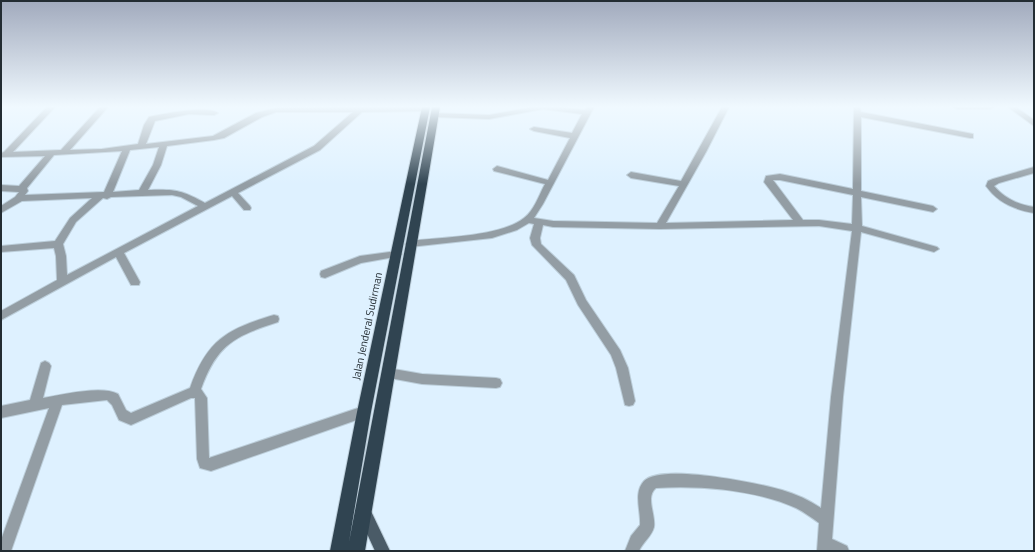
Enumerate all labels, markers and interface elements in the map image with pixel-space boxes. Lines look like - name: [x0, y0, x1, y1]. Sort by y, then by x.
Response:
- street label: Jalan Jenderal Sudirman: [348, 271, 386, 381]

